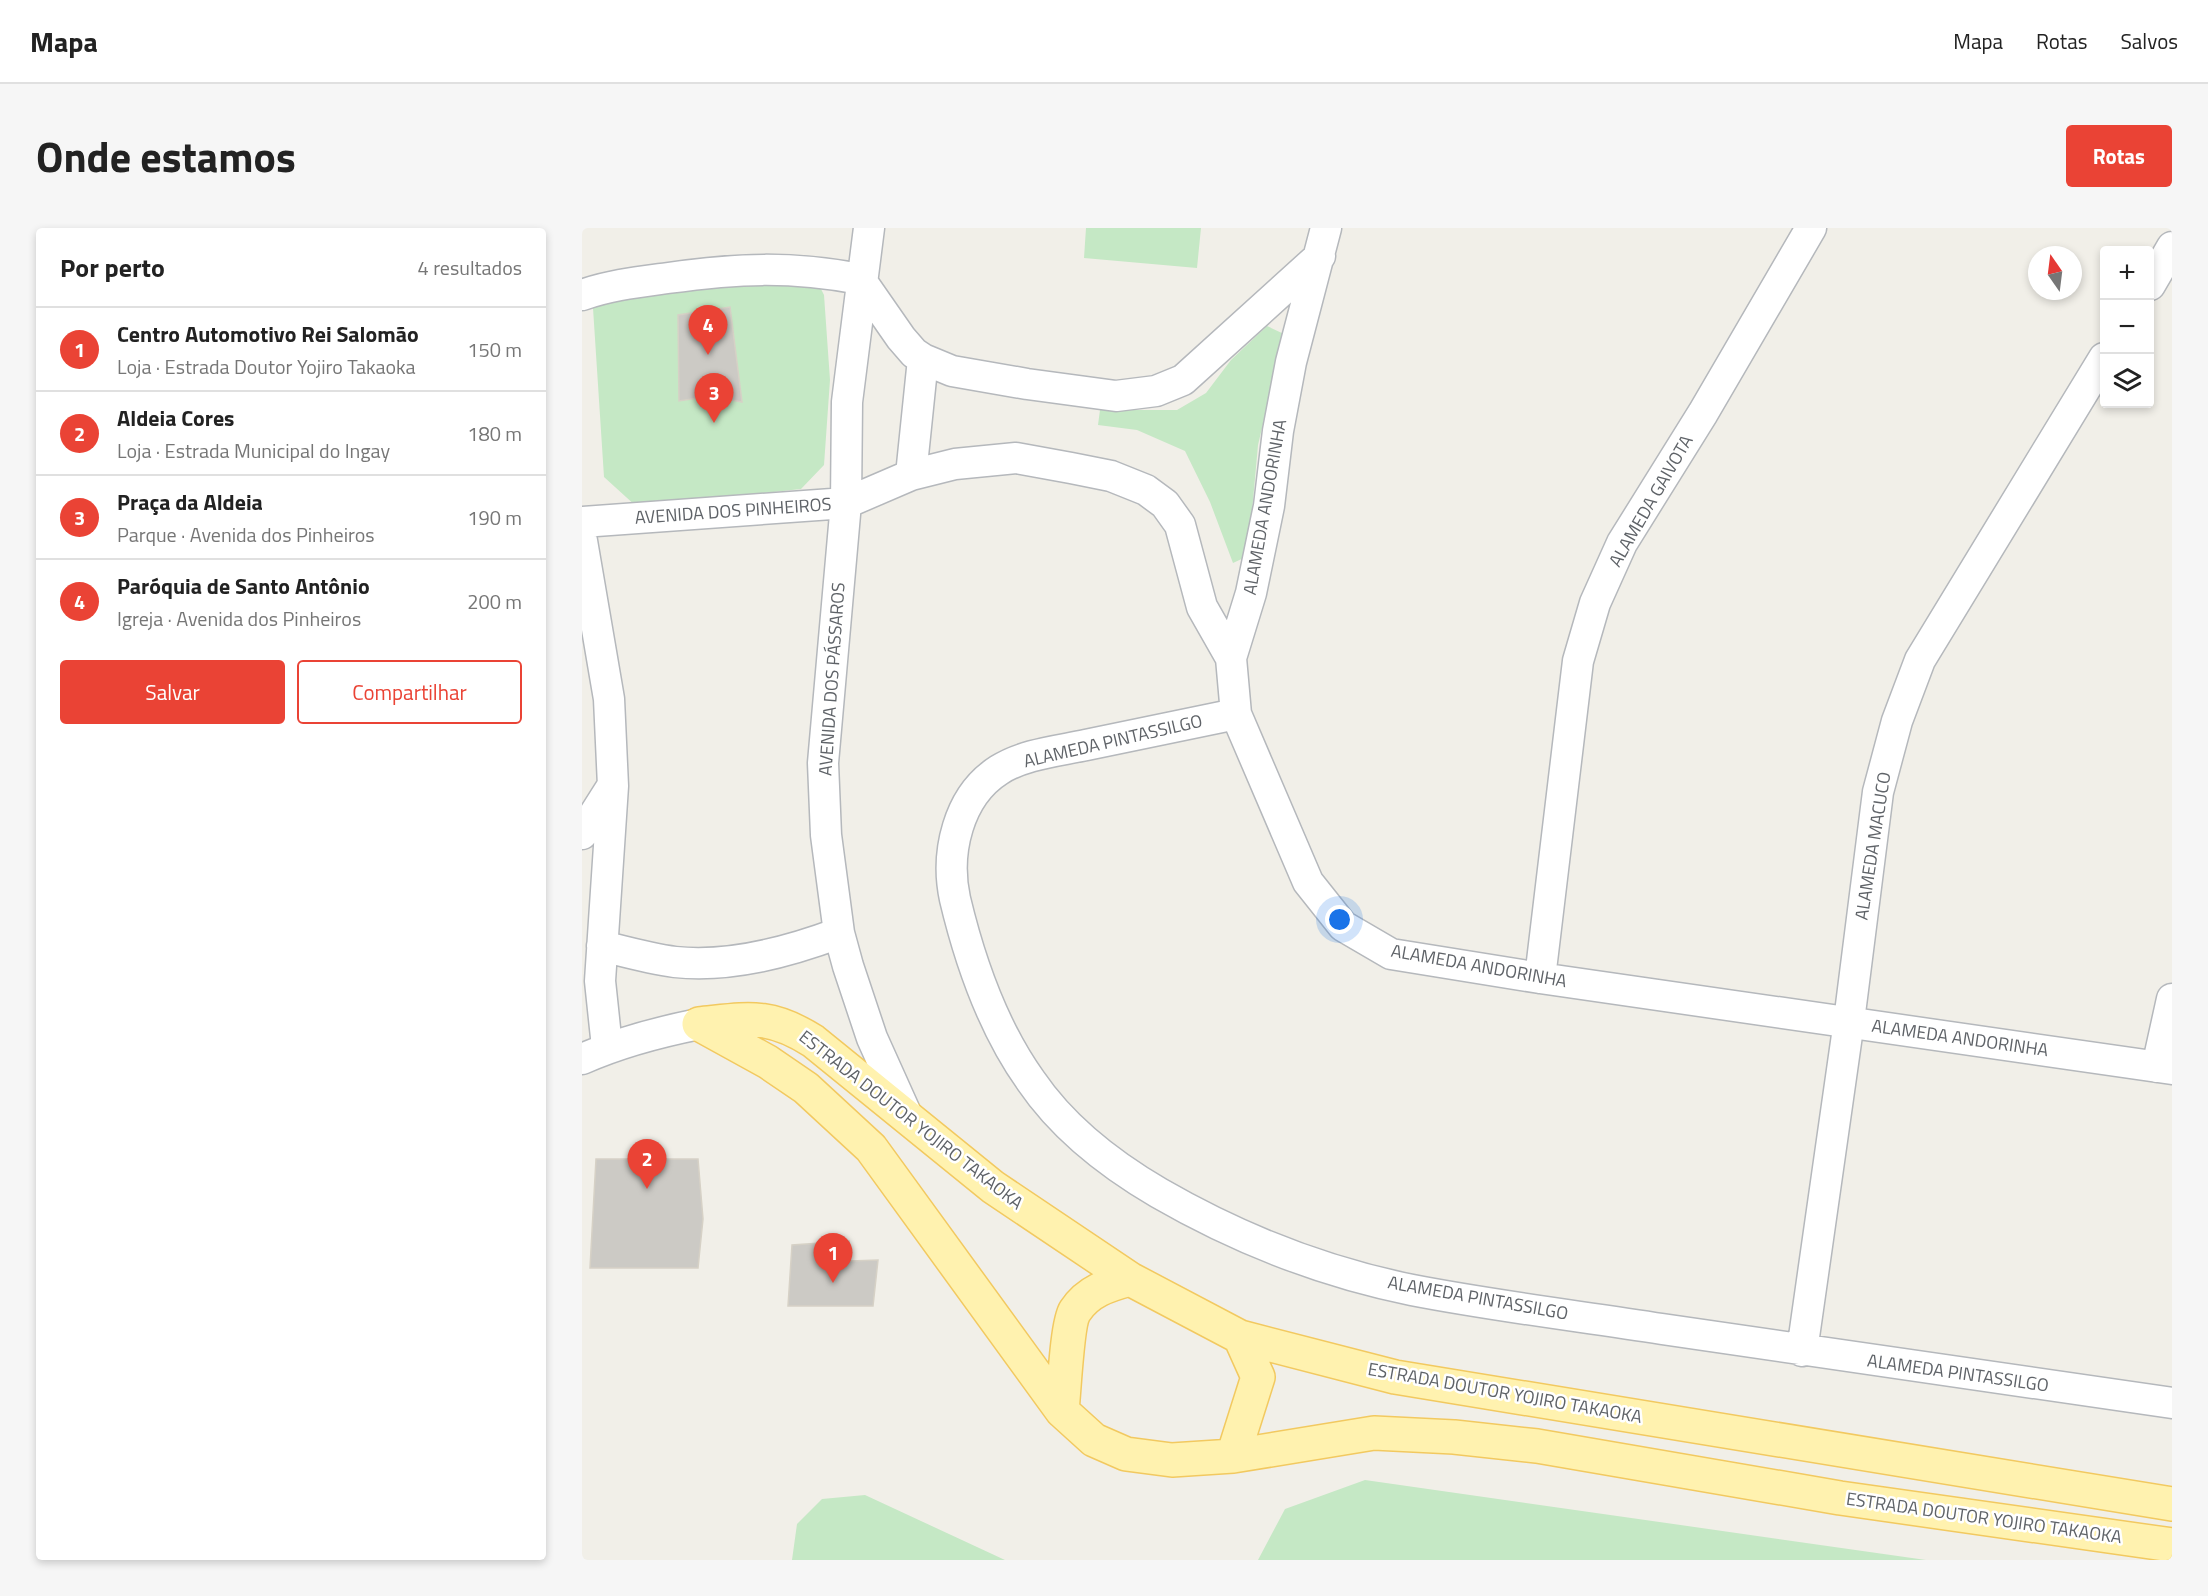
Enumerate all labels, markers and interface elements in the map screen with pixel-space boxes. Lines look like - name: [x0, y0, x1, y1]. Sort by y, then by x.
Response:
- text: Mapa: [30, 20, 98, 63]
- text: Mapa: [1953, 25, 2003, 57]
- text: Rotas: [2036, 25, 2087, 57]
- text: Salvos: [2120, 25, 2178, 57]
- text: Onde estamos: [36, 124, 296, 188]
- button: Rotas: [2066, 125, 2172, 187]
- north arrow: [2028, 246, 2082, 300]
- map controls: [2100, 246, 2154, 408]
- button: +: [2100, 246, 2154, 300]
- text: Por perto: [60, 248, 165, 287]
- text: 4 resultados: [418, 252, 522, 283]
- button: −: [2100, 300, 2154, 354]
- pin: 4: [688, 306, 728, 355]
- text: Centro Automotivo Rei Salomão: [117, 317, 419, 351]
- text: 1: [74, 334, 85, 365]
- text: 150 m: [467, 334, 522, 365]
- text: Loja · Estrada Doutor Yojiro Takaoka: [117, 351, 416, 382]
- button: layers: [2100, 354, 2154, 408]
- pin: 3: [694, 374, 734, 423]
- text: Aldeia Cores: [117, 401, 235, 435]
- street label: ALAMEDA ANDORINHA: [1236, 417, 1293, 597]
- text: 2: [74, 418, 85, 449]
- text: 180 m: [467, 418, 522, 449]
- street label: ALAMEDA GAIVOTA: [1602, 429, 1700, 572]
- text: Loja · Estrada Municipal do Ingay: [117, 435, 390, 466]
- text: Praça da Aldeia: [117, 485, 263, 519]
- street label: AVENIDA DOS PINHEIROS: [634, 490, 832, 531]
- text: 3: [74, 502, 85, 533]
- text: 190 m: [467, 502, 522, 533]
- text: Parque · Avenida dos Pinheiros: [117, 519, 375, 550]
- text: Paróquia de Santo Antônio: [117, 569, 370, 603]
- street label: AVENIDA DOS PÁSSAROS: [811, 581, 852, 777]
- text: 4: [74, 586, 85, 617]
- text: 200 m: [467, 586, 522, 617]
- text: Igreja · Avenida dos Pinheiros: [117, 603, 361, 634]
- button: Salvar: [60, 660, 285, 724]
- button: Compartilhar: [297, 660, 522, 724]
- street label: ALAMEDA PINTASSILGO: [1021, 707, 1205, 774]
- street label: ALAMEDA MACUCO: [1847, 770, 1898, 922]
- your location: [1325, 905, 1354, 934]
- street label: ALAMEDA ANDORINHA: [1389, 937, 1569, 994]
- street label: ALAMEDA ANDORINHA: [1870, 1012, 2050, 1063]
- street label: ESTRADA DOUTOR YOJIRO TAKAOKA: [793, 1023, 1029, 1216]
- pin: 2: [628, 1140, 666, 1189]
- pin: 1: [814, 1234, 852, 1283]
- street label: ALAMEDA PINTASSILGO: [1386, 1268, 1570, 1327]
- street label: ALAMEDA PINTASSILGO: [1866, 1346, 2050, 1399]
- street label: ESTRADA DOUTOR YOJIRO TAKAOKA: [1366, 1355, 1645, 1430]
- street label: ESTRADA DOUTOR YOJIRO TAKAOKA: [1844, 1485, 2124, 1550]

